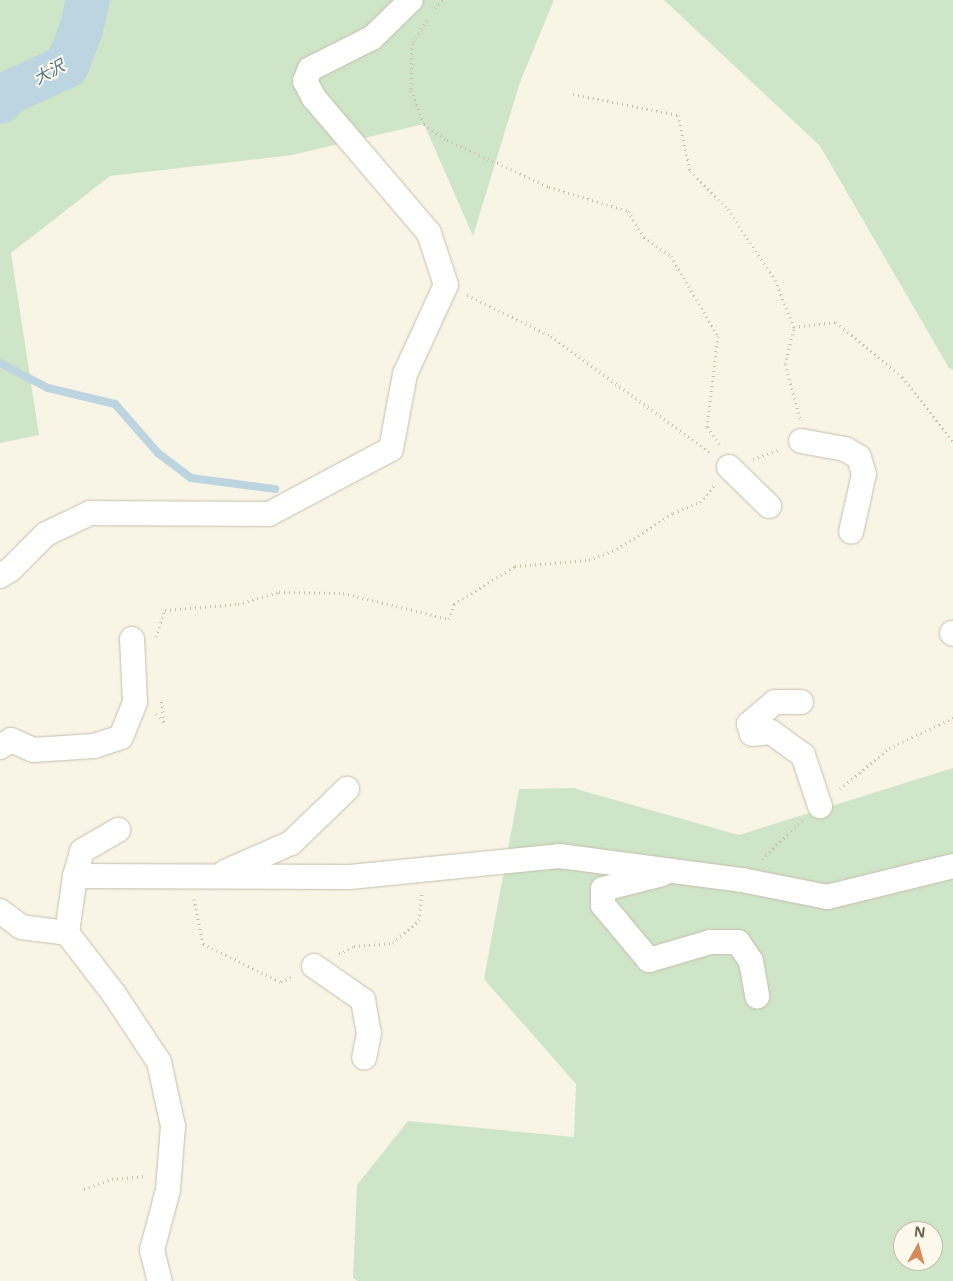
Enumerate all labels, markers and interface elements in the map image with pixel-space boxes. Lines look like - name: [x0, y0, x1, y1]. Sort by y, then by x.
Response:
- water label: 大沢: [30, 56, 68, 88]
- north arrow: [893, 1221, 943, 1271]
- text: N: [913, 1221, 927, 1242]

